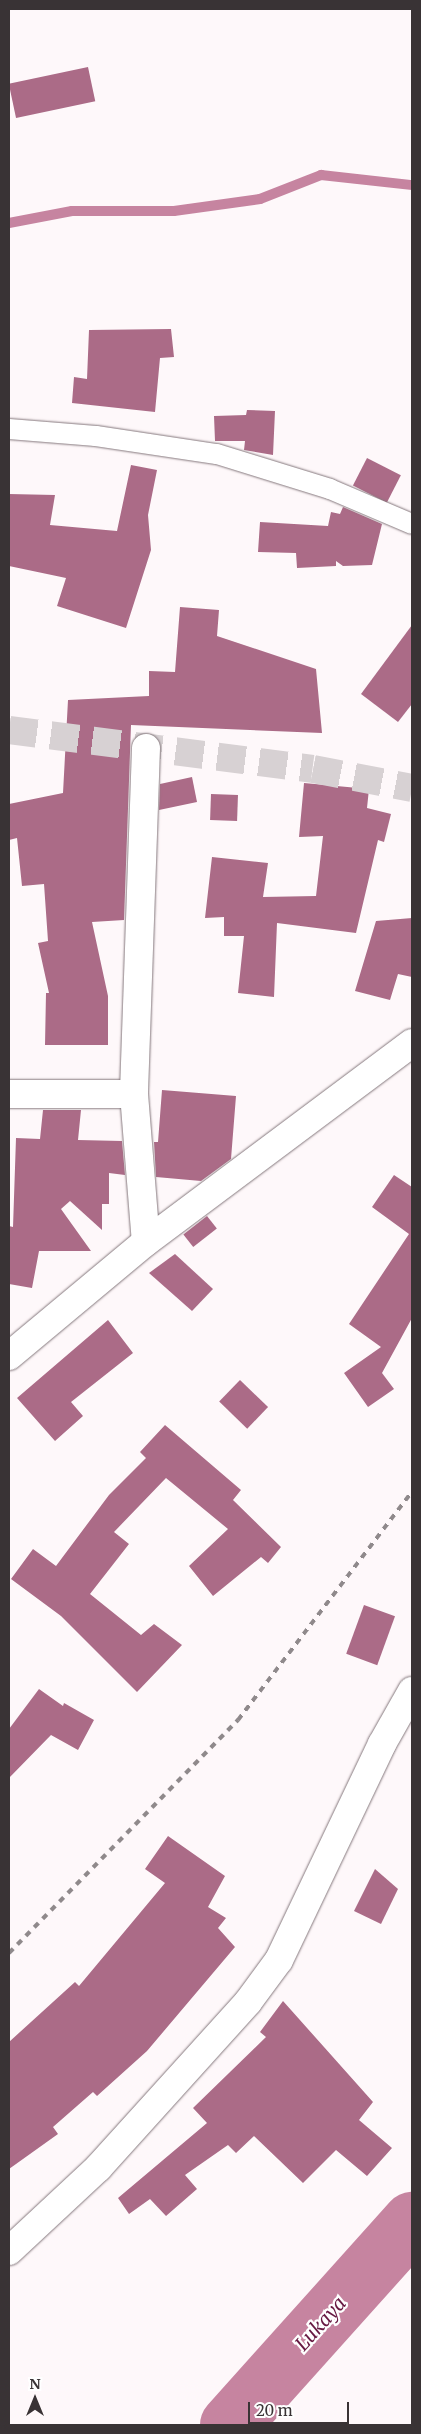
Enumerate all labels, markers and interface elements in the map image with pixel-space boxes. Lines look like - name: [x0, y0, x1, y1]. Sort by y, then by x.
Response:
- water label: Lukaya: [291, 2292, 351, 2356]
- north arrow: [10, 2374, 60, 2424]
- text: N: [29, 2375, 41, 2393]
- scale bar: [251, 2392, 352, 2424]
- text: 20 m: [256, 2401, 293, 2420]

